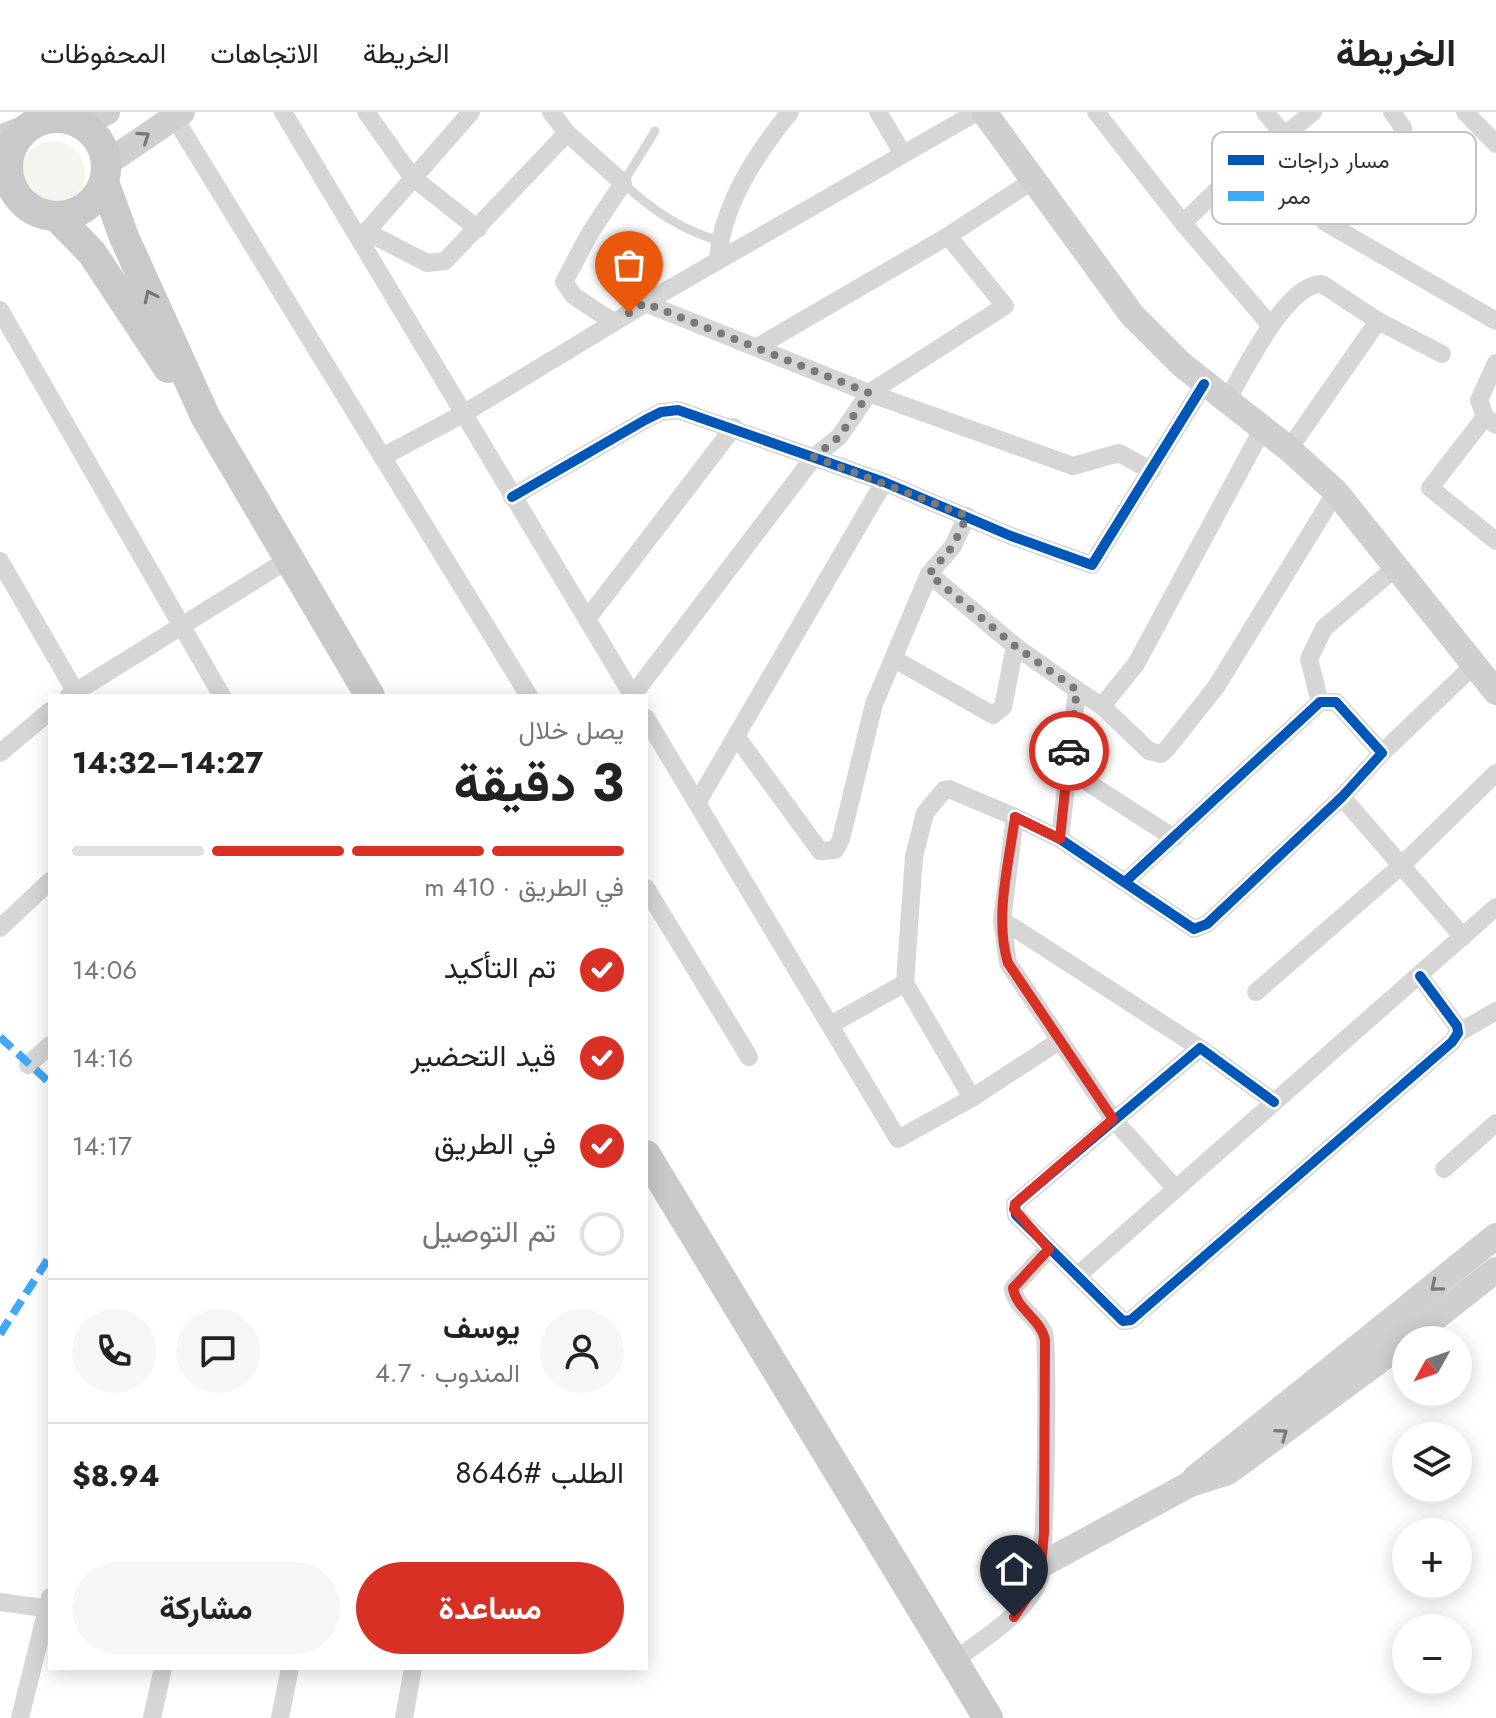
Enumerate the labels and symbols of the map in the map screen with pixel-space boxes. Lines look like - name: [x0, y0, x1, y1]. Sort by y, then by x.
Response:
- one-way arrow: [136, 132, 150, 147]
- legend: [1212, 132, 1476, 224]
- text: مسار دراجات: [1278, 144, 1390, 176]
- text: ممر: [1277, 180, 1311, 212]
- pin: [595, 231, 663, 313]
- one-way arrow: [144, 290, 160, 304]
- courier: [1029, 711, 1109, 791]
- one-way arrow: [1431, 1276, 1446, 1291]
- north arrow: [1392, 1326, 1472, 1406]
- one-way arrow: [1273, 1429, 1287, 1444]
- pin: [980, 1535, 1048, 1617]

